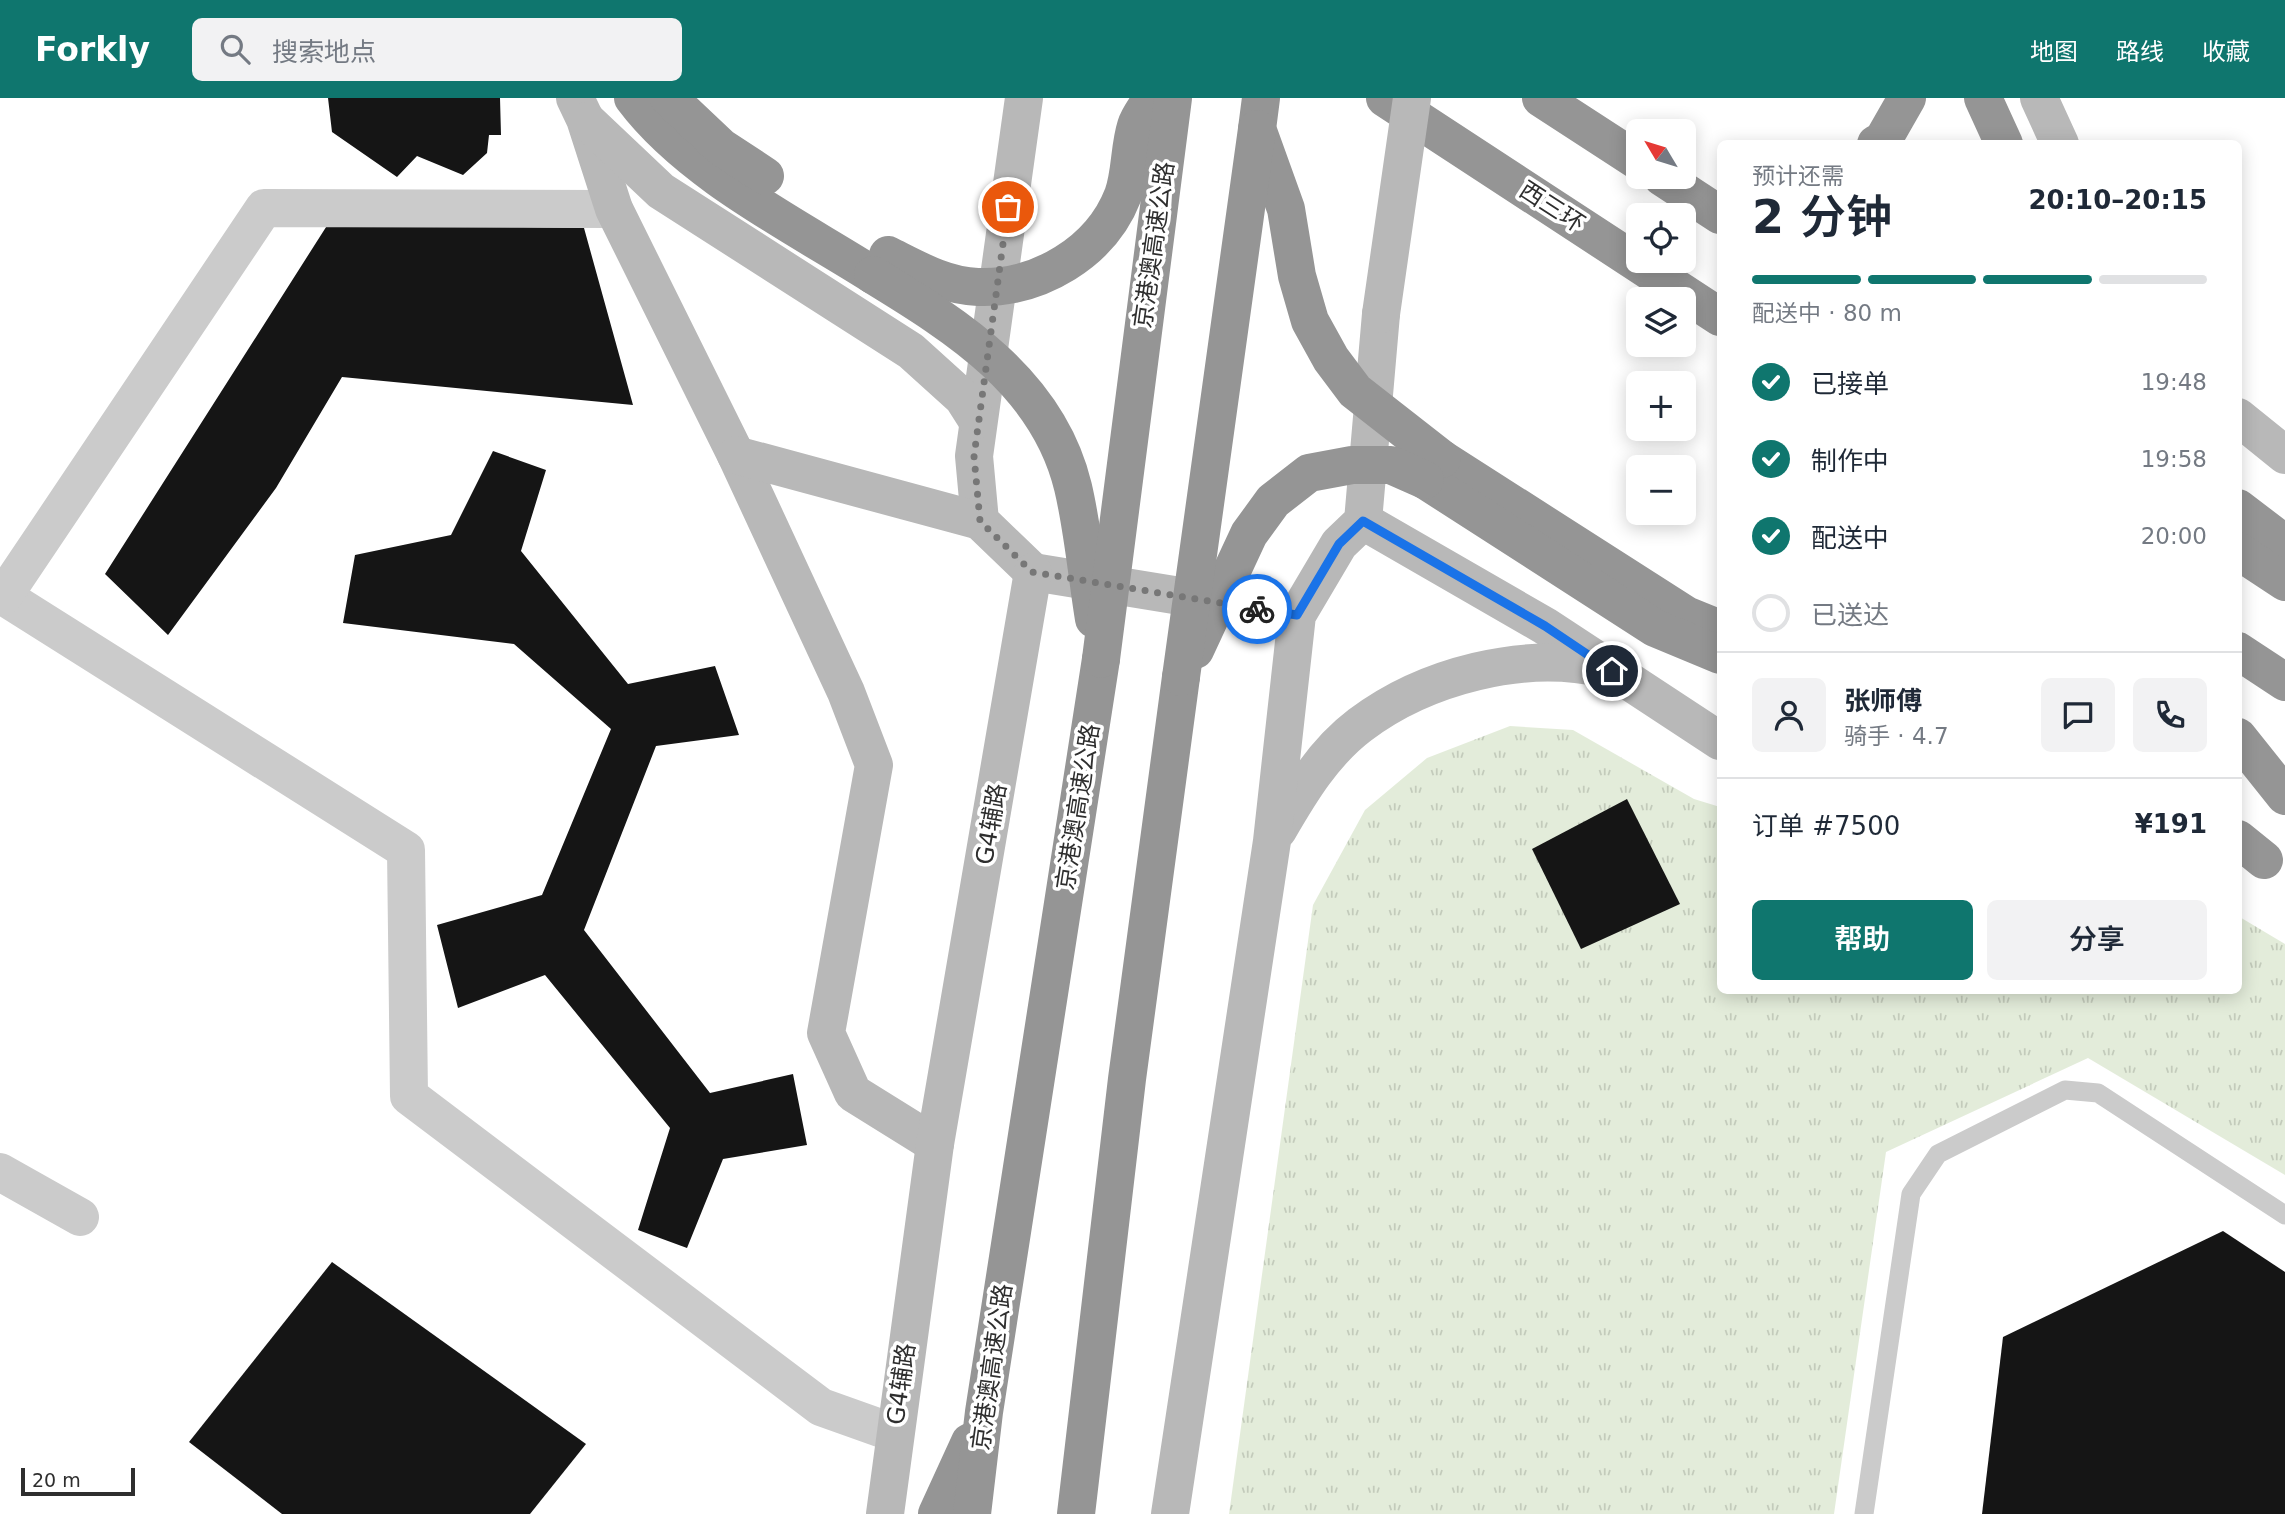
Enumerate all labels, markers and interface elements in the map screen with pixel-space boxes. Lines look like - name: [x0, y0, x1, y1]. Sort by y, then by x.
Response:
- search box: [192, 18, 682, 81]
- text: Forkly: [35, 30, 150, 69]
- icon: search: [216, 30, 254, 68]
- text: 搜索地点: [272, 37, 376, 67]
- text: 地图: [2030, 38, 2078, 66]
- text: 路线: [2116, 38, 2164, 66]
- text: 收藏: [2202, 38, 2250, 66]
- north arrow: [1626, 119, 1696, 189]
- map controls: [1626, 119, 1696, 525]
- street label: 京港澳高速公路: [1128, 160, 1180, 330]
- text: 预计还需: [1752, 163, 1844, 189]
- street label: 西三环: [1514, 176, 1590, 238]
- pin: [978, 177, 1038, 237]
- text: 20:10–20:15: [2028, 185, 2207, 215]
- icon: bag: [989, 188, 1027, 226]
- text: 2 分钟: [1752, 190, 1892, 244]
- button: locate: [1626, 203, 1696, 273]
- button: layers: [1626, 287, 1696, 357]
- text: 配送中 · 80 m: [1752, 300, 1902, 326]
- icon: check: [1752, 363, 1790, 401]
- text: 已接单: [1811, 369, 1889, 399]
- text: 19:48: [2141, 369, 2207, 395]
- button: +: [1626, 371, 1696, 441]
- icon: check: [1752, 440, 1790, 478]
- text: 制作中: [1811, 446, 1889, 476]
- text: 19:58: [2141, 446, 2207, 472]
- button: −: [1626, 455, 1696, 525]
- icon: check: [1752, 517, 1790, 555]
- text: 配送中: [1811, 523, 1889, 553]
- text: 20:00: [2141, 523, 2207, 549]
- courier: [1222, 574, 1292, 644]
- icon: bike: [1238, 590, 1276, 628]
- text: 已送达: [1811, 600, 1889, 630]
- pin: [1582, 641, 1642, 701]
- icon: home: [1593, 652, 1631, 690]
- button: person: [1752, 678, 1826, 752]
- button: chat: [2041, 678, 2115, 752]
- button: phone: [2133, 678, 2207, 752]
- text: 张师傅: [1844, 686, 1922, 716]
- street label: 京港澳高速公路: [1051, 722, 1105, 892]
- text: 骑手 · 4.7: [1844, 723, 1949, 749]
- street label: G4辅路: [970, 781, 1012, 867]
- text: ¥191: [2135, 809, 2207, 839]
- text: 订单 #7500: [1752, 811, 1900, 841]
- button: 帮助: [1752, 900, 1973, 980]
- button: 分享: [1987, 900, 2207, 980]
- street label: 京港澳高速公路: [966, 1282, 1018, 1452]
- street label: G4辅路: [881, 1342, 921, 1426]
- scale bar: [21, 1465, 135, 1497]
- text: 20 m: [32, 1469, 81, 1491]

